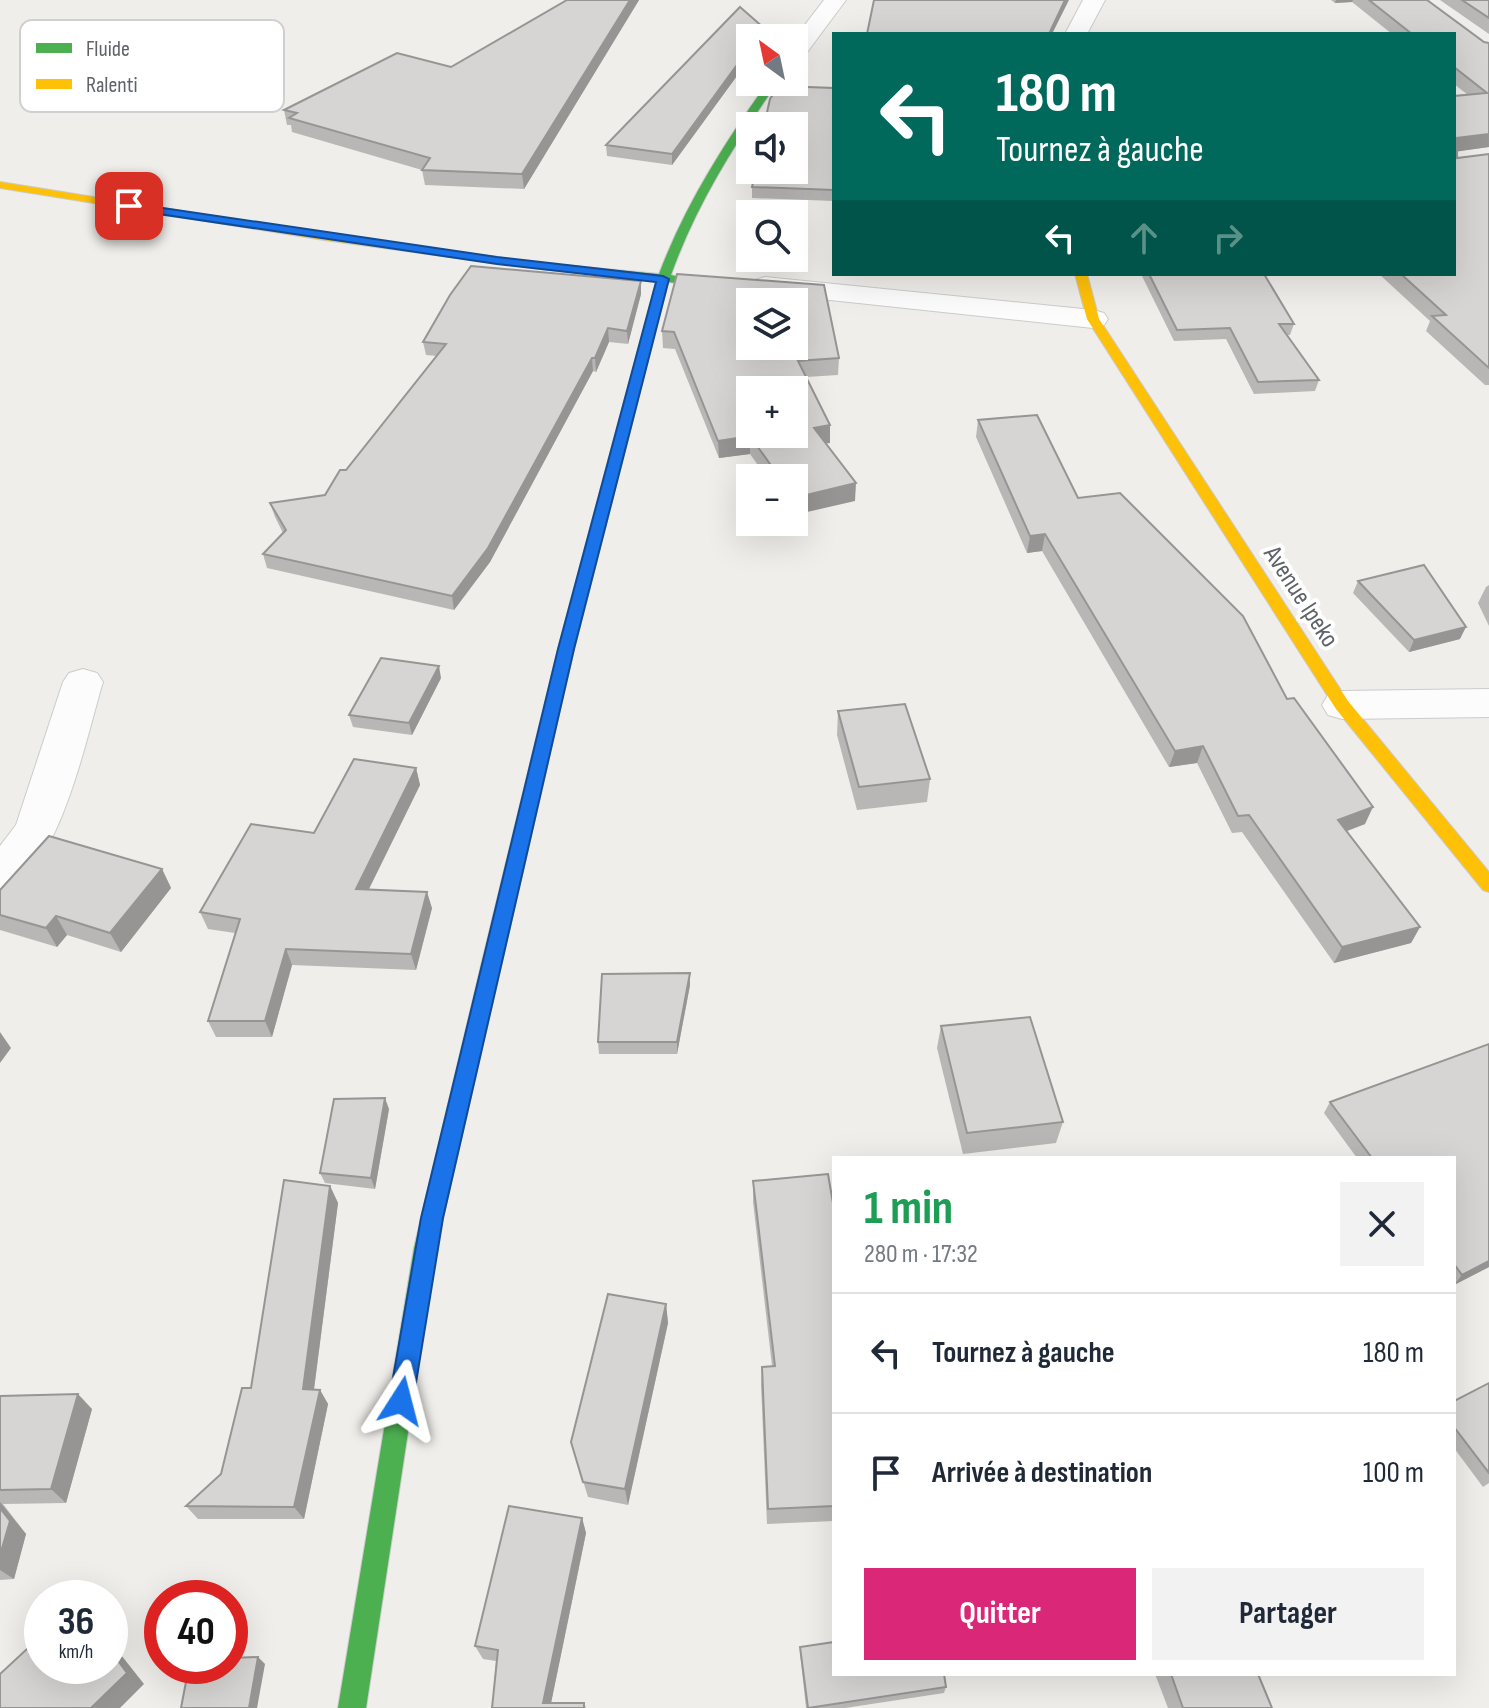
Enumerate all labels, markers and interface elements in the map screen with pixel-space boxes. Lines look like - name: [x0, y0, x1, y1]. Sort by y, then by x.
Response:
- legend: [20, 20, 284, 112]
- north arrow: [736, 24, 808, 96]
- map controls: [736, 24, 808, 536]
- text: Fluide: [86, 36, 130, 63]
- text: 180 m: [996, 61, 1117, 128]
- icon: left: [864, 64, 968, 168]
- text: Ralenti: [86, 72, 138, 99]
- button: sound: [736, 112, 808, 184]
- text: Tournez à gauche: [996, 129, 1204, 172]
- pin: [95, 172, 163, 240]
- icon: arrive: [107, 184, 151, 228]
- button: search: [736, 200, 808, 272]
- icon: left: [1038, 216, 1082, 260]
- icon: ahead: [1122, 216, 1166, 260]
- icon: right: [1206, 216, 1250, 260]
- button: layers: [736, 288, 808, 360]
- button: +: [736, 376, 808, 448]
- button: −: [736, 464, 808, 536]
- street label: Avenue Ipeko: [1256, 540, 1345, 653]
- text: 1 min: [864, 1180, 953, 1237]
- button: close: [1340, 1182, 1424, 1266]
- text: 280 m · 17:32: [864, 1239, 978, 1270]
- icon: left: [864, 1331, 908, 1375]
- text: Tournez à gauche: [932, 1335, 1115, 1371]
- text: 180 m: [1363, 1335, 1424, 1371]
- position arrow: [359, 1359, 443, 1443]
- icon: arrive: [864, 1451, 908, 1495]
- text: Arrivée à destination: [932, 1455, 1152, 1491]
- text: 100 m: [1363, 1455, 1424, 1491]
- button: Quitter: [864, 1568, 1136, 1660]
- button: Partager: [1152, 1568, 1424, 1660]
- speed limit sign: 40: [144, 1580, 248, 1684]
- text: 36: [58, 1598, 94, 1646]
- text: km/h: [59, 1640, 93, 1664]

